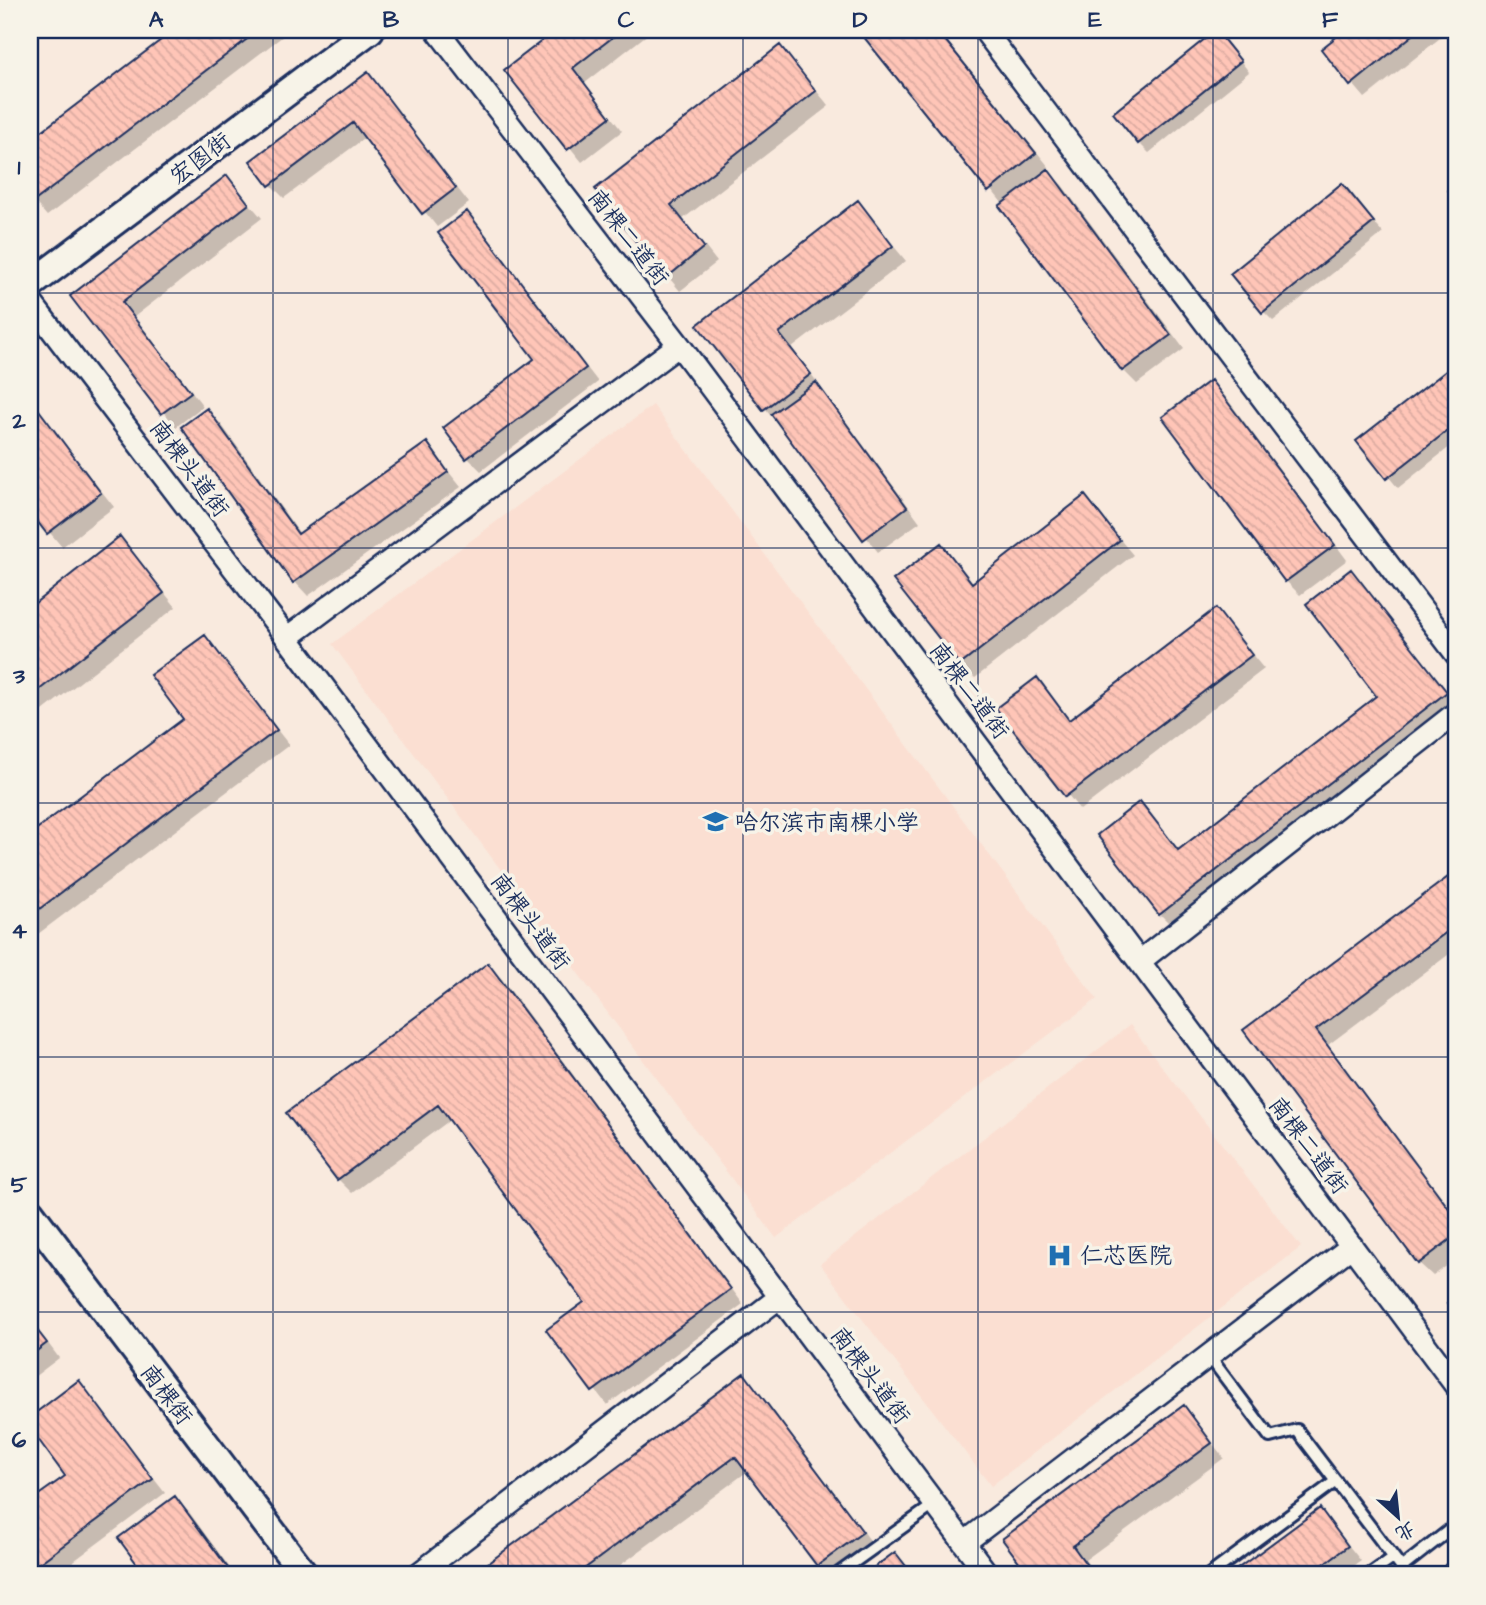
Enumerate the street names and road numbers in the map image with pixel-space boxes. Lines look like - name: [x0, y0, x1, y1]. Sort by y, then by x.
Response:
- street label: 宏图街: [163, 125, 238, 192]
- street label: 南棵二道街: [580, 182, 676, 293]
- street label: 南棵头道街: [142, 413, 237, 524]
- street label: 南棵二道街: [922, 635, 1017, 746]
- street label: 南棵头道街: [483, 866, 578, 977]
- street label: 南棵二道街: [1261, 1090, 1356, 1201]
- street label: 南棵头道街: [823, 1320, 918, 1431]
- street label: 南棵街: [133, 1357, 200, 1432]

